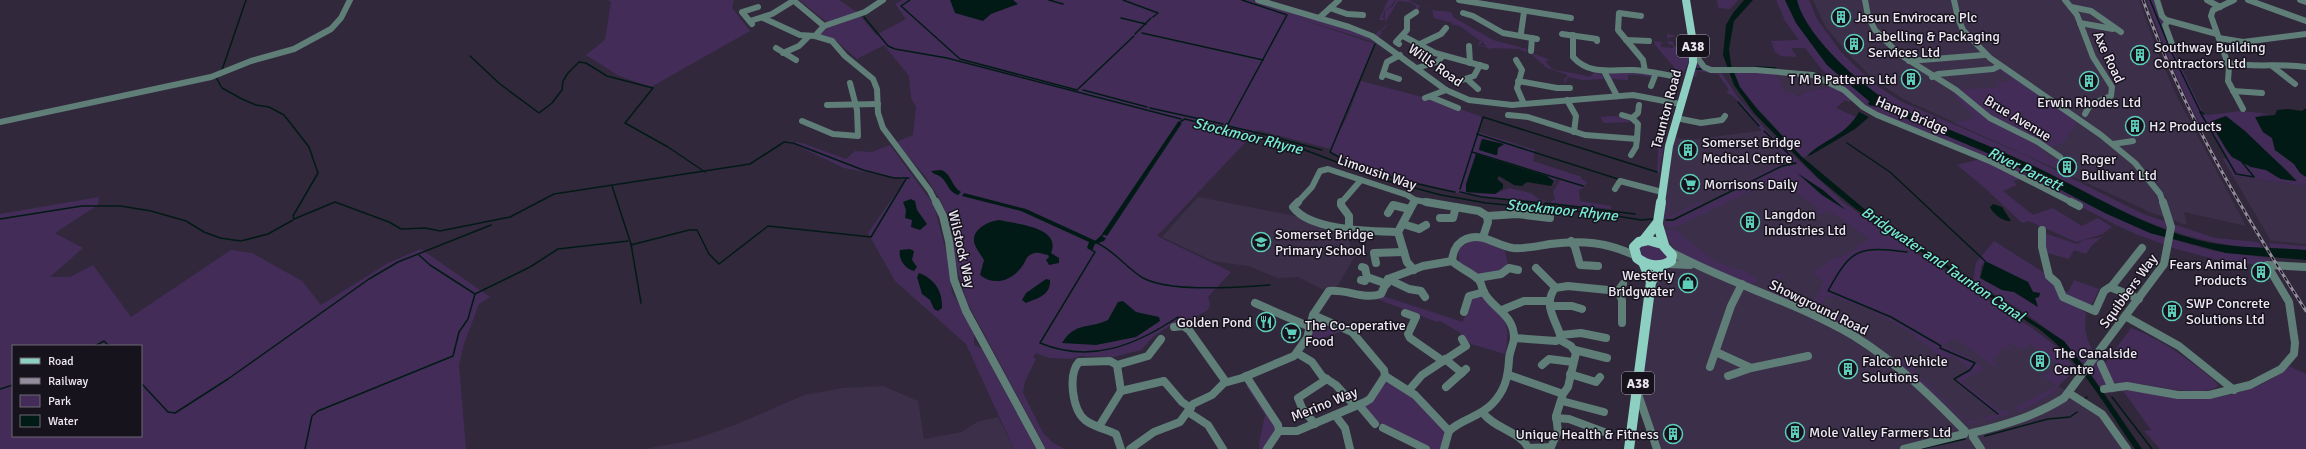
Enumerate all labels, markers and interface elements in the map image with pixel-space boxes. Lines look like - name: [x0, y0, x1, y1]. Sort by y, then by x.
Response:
- building icon: Jasun Envirocare Plc: [1830, 6, 1852, 28]
- place label: Jasun Envirocare Plc: [1855, 9, 1978, 26]
- place label: Labelling & Packaging Services Ltd: [1868, 28, 2000, 61]
- street label: Axe Road: [2089, 29, 2128, 86]
- building icon: Labelling & Packaging Services Ltd: [1843, 33, 1865, 55]
- road number: A38: [1677, 35, 1709, 57]
- place label: Southway Building Contractors Ltd: [2154, 39, 2266, 72]
- street label: Wills Road: [1405, 40, 1466, 90]
- building icon: Southway Building Contractors Ltd: [2129, 44, 2151, 66]
- street label: Taunton Road: [1648, 68, 1685, 150]
- building icon: T M B Patterns Ltd: [1900, 68, 1922, 90]
- building icon: Erwin Rhodes Ltd: [2078, 70, 2100, 92]
- place label: T M B Patterns Ltd: [1789, 71, 1897, 88]
- street label: Hamp Bridge: [1873, 92, 1951, 138]
- street label: Brue Avenue: [1981, 92, 2054, 145]
- place label: Erwin Rhodes Ltd: [2037, 94, 2141, 111]
- water label: Stockmoor Rhyne: [1192, 114, 1306, 159]
- building icon: H2 Products: [2124, 115, 2146, 137]
- place label: H2 Products: [2149, 118, 2222, 135]
- place label: Somerset Bridge Medical Centre: [1702, 134, 1801, 167]
- building icon: Somerset Bridge Medical Centre: [1677, 139, 1699, 161]
- water label: River Parrett: [1985, 143, 2067, 195]
- street label: Limousin Way: [1335, 151, 1419, 194]
- place label: Roger Bullivant Ltd: [2081, 151, 2157, 184]
- building icon: Roger Bullivant Ltd: [2056, 156, 2078, 178]
- supermarket icon: Morrisons Daily: [1679, 173, 1701, 195]
- place label: Morrisons Daily: [1704, 176, 1798, 193]
- water label: Stockmoor Rhyne: [1505, 195, 1620, 225]
- water label: Bridgwater and Taunton Canal: [1858, 203, 2029, 326]
- place label: Langdon Industries Ltd: [1764, 206, 1846, 239]
- street label: Wilstock Way: [944, 208, 979, 290]
- building icon: Langdon Industries Ltd: [1739, 211, 1761, 233]
- place label: Somerset Bridge Primary School: [1275, 226, 1374, 259]
- school or university icon: Somerset Bridge Primary School: [1250, 231, 1272, 253]
- street label: Squibbers Way: [2096, 251, 2161, 332]
- place label: Fears Animal Products: [2169, 256, 2247, 289]
- building icon: Fears Animal Products: [2250, 261, 2272, 283]
- place label: Westerly Bridgwater: [1608, 267, 1675, 300]
- shop icon: Westerly Bridgwater: [1677, 272, 1699, 294]
- street label: Showground Road: [1767, 276, 1871, 339]
- place label: SWP Concrete Solutions Ltd: [2186, 295, 2270, 328]
- building icon: SWP Concrete Solutions Ltd: [2161, 300, 2183, 322]
- restaurant icon: Golden Pond: [1255, 311, 1277, 333]
- place label: Golden Pond: [1177, 314, 1252, 331]
- place label: The Co-operative Food: [1305, 317, 1406, 350]
- supermarket icon: The Co-operative Food: [1280, 322, 1302, 344]
- legend: [12, 345, 142, 437]
- place label: The Canalside Centre: [2054, 345, 2137, 378]
- building icon: The Canalside Centre: [2029, 350, 2051, 372]
- place label: Falcon Vehicle Solutions: [1862, 353, 1948, 386]
- text: Road: [48, 354, 74, 369]
- building icon: Falcon Vehicle Solutions: [1837, 358, 1859, 380]
- road number: A38: [1622, 372, 1654, 394]
- text: Railway: [48, 374, 88, 389]
- street label: Merino Way: [1288, 383, 1360, 426]
- text: Park: [48, 394, 71, 409]
- text: Water: [48, 414, 79, 429]
- building icon: Mole Valley Farmers Ltd: [1784, 421, 1806, 443]
- building icon: Unique Health & Fitness: [1662, 423, 1684, 445]
- place label: Mole Valley Farmers Ltd: [1809, 424, 1951, 441]
- place label: Unique Health & Fitness: [1515, 426, 1659, 443]

